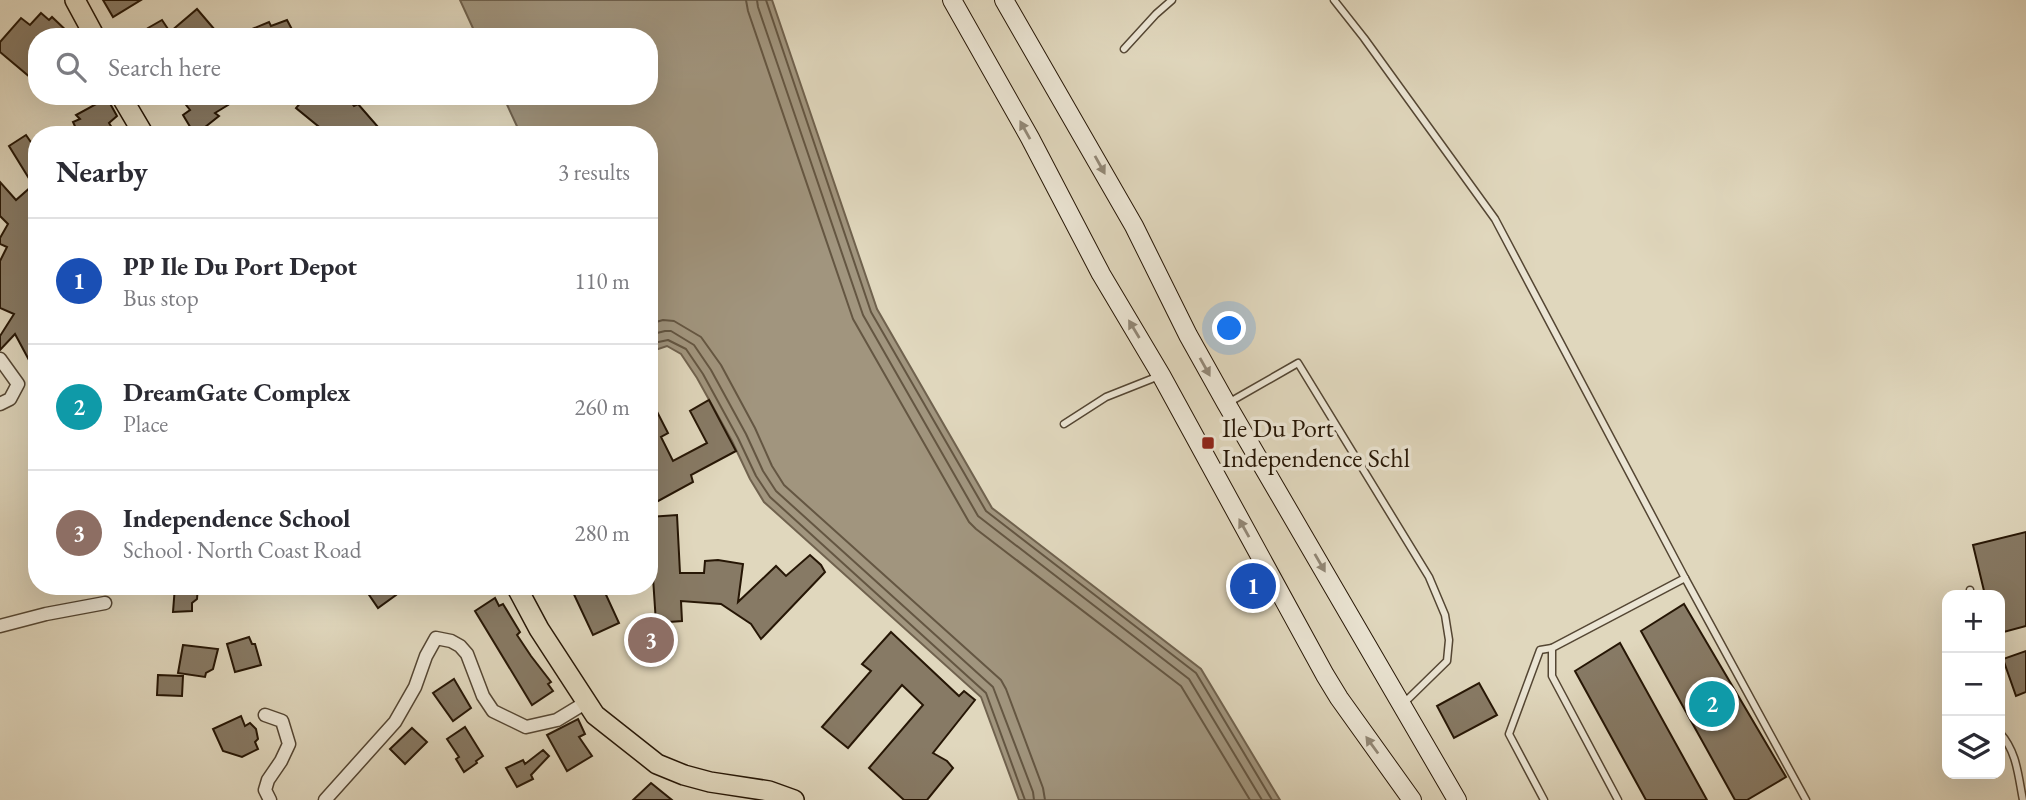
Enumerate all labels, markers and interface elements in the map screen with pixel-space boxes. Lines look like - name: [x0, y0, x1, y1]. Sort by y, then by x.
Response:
- search box: [28, 28, 658, 105]
- icon: search: [52, 48, 90, 86]
- text: Search here: [108, 50, 221, 84]
- one-way arrow: [1019, 120, 1031, 139]
- text: Nearby: [56, 152, 148, 191]
- one-way arrow: [1094, 156, 1106, 175]
- text: 3 results: [558, 157, 630, 187]
- text: PP Ile Du Port Depot: [123, 249, 357, 283]
- text: 1: [73, 266, 85, 296]
- text: 110 m: [574, 266, 630, 296]
- text: Bus stop: [123, 283, 199, 313]
- your location: [1212, 311, 1246, 345]
- one-way arrow: [1127, 320, 1140, 339]
- one-way arrow: [1199, 357, 1211, 376]
- text: DreamGate Complex: [123, 375, 350, 409]
- text: 2: [73, 392, 85, 422]
- text: 260 m: [574, 392, 630, 422]
- text: Place: [123, 409, 168, 439]
- place label: Ile Du Port Independence Schl: [1222, 411, 1410, 475]
- marker: Ile Du Port Independence Schl: [1200, 435, 1216, 451]
- text: Independence School: [123, 501, 350, 535]
- text: 3: [73, 518, 85, 548]
- text: 280 m: [574, 518, 630, 548]
- one-way arrow: [1238, 518, 1250, 538]
- text: School · North Coast Road: [123, 535, 361, 565]
- one-way arrow: [1313, 554, 1326, 573]
- pin: 1: [1230, 560, 1276, 612]
- map controls: [1942, 590, 2005, 779]
- button: +: [1942, 590, 2005, 653]
- pin: 3: [628, 614, 674, 666]
- button: −: [1942, 653, 2005, 716]
- pin: 2: [1689, 678, 1735, 730]
- button: layers: [1942, 716, 2005, 779]
- one-way arrow: [1365, 736, 1379, 754]

